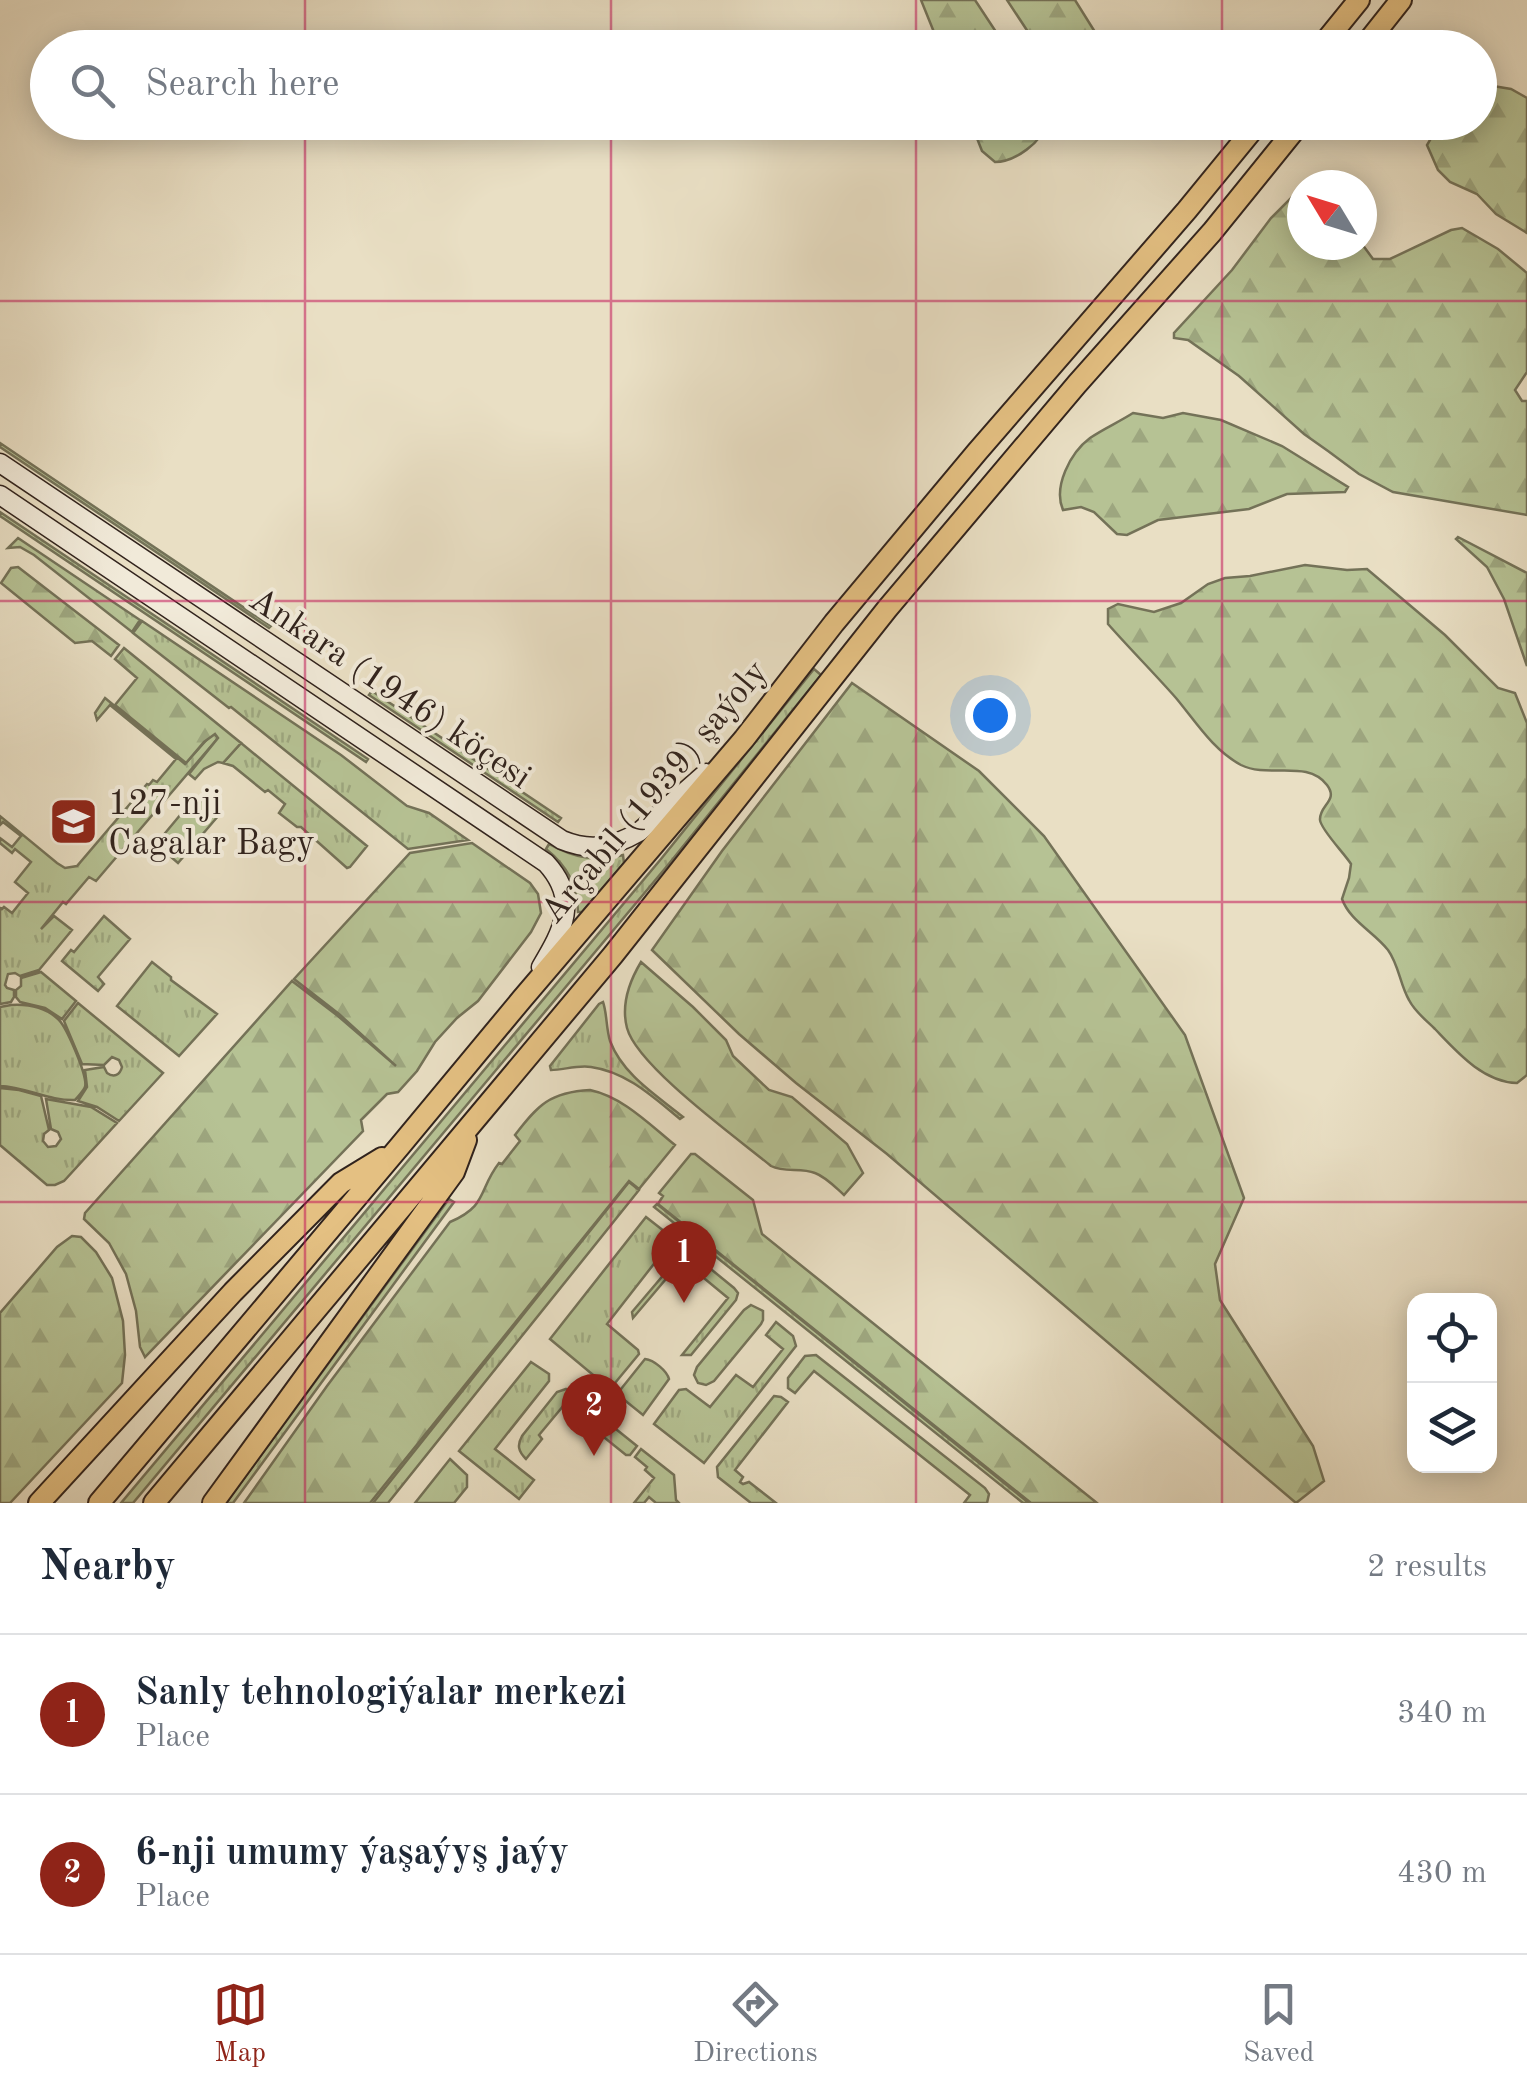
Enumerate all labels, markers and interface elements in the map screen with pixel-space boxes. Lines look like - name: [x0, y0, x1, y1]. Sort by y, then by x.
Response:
- search box: [30, 30, 1497, 140]
- icon: search: [65, 58, 120, 113]
- text: Search here: [145, 66, 340, 104]
- north arrow: [1287, 170, 1377, 260]
- street label: Ankara (1946) köçesi: [243, 582, 537, 796]
- street label: Arçabil (1939) şaýoly: [535, 654, 775, 931]
- your location: [965, 690, 1016, 741]
- place label: 127-nji Cagalar Bagy: [108, 787, 315, 862]
- school or university icon: 127-nji Cagalar Bagy: [47, 796, 99, 848]
- pin: 1: [652, 1220, 716, 1303]
- map controls: [1407, 1293, 1497, 1473]
- button: locate: [1407, 1293, 1497, 1383]
- pin: 2: [562, 1374, 626, 1456]
- button: layers: [1407, 1383, 1497, 1473]
- text: Nearby: [40, 1547, 176, 1589]
- text: 2 results: [1367, 1552, 1487, 1584]
- text: Sanly tehnologiýalar merkezi: [135, 1675, 626, 1713]
- text: 1: [63, 1698, 82, 1730]
- text: 340 m: [1397, 1698, 1487, 1730]
- text: Place: [135, 1722, 210, 1754]
- text: 6-nji umumy ýaşaýyş jaýy: [135, 1835, 569, 1873]
- text: 2: [63, 1858, 82, 1890]
- text: 430 m: [1397, 1858, 1487, 1890]
- text: Place: [135, 1882, 210, 1914]
- tab: Map: [213, 1977, 268, 2072]
- tab: Directions: [693, 1977, 818, 2072]
- tab: Saved: [1243, 1977, 1314, 2072]

